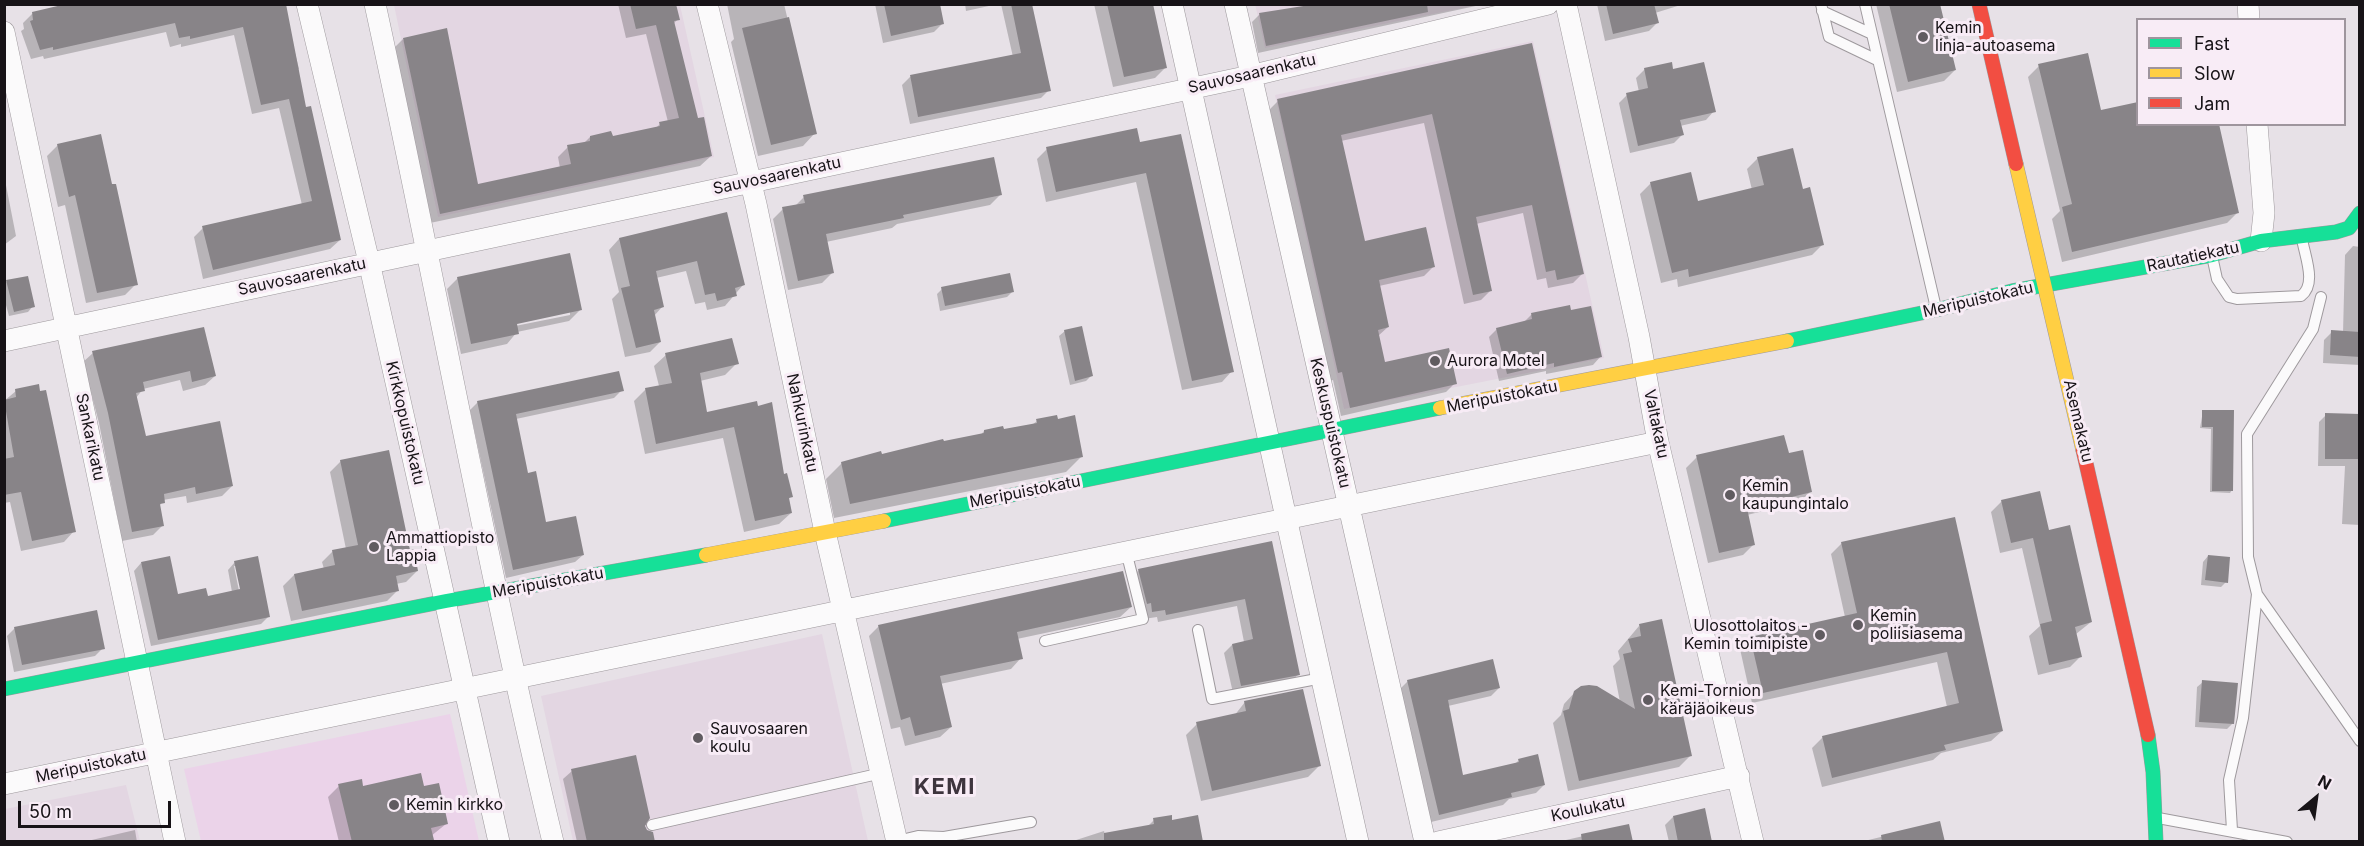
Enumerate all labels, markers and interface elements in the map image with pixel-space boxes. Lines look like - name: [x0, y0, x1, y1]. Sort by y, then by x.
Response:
- place label: Kemin linja-autoasema: [1935, 18, 2055, 56]
- legend: [2136, 18, 2346, 126]
- marker: Kemin linja-autoasema: [1916, 30, 1930, 44]
- text: Fast: [2194, 33, 2230, 54]
- street label: Sauvosaarenkatu: [1186, 50, 1318, 98]
- text: Slow: [2194, 63, 2235, 84]
- text: Jam: [2194, 93, 2230, 114]
- street label: Sauvosaarenkatu: [711, 153, 843, 199]
- street label: Rautatiekatu: [2145, 238, 2241, 276]
- street label: Sauvosaarenkatu: [236, 254, 368, 300]
- street label: Meripuistokatu: [1921, 278, 2035, 322]
- place label: Aurora Motel: [1447, 351, 1545, 371]
- marker: Aurora Motel: [1428, 354, 1442, 368]
- street label: Keskuspuistokatu: [1306, 356, 1354, 490]
- street label: Kirkkopuistokatu: [381, 359, 429, 487]
- street label: Nahkurinkatu: [782, 372, 822, 474]
- street label: Meripuistokatu: [1445, 377, 1559, 417]
- street label: Asemakatu: [2059, 378, 2097, 464]
- street label: Valtakatu: [1639, 388, 1673, 460]
- street label: Sankarikatu: [71, 391, 109, 483]
- street label: Meripuistokatu: [968, 472, 1082, 512]
- place label: Kemin kaupungintalo: [1742, 476, 1849, 514]
- marker: Kemin kaupungintalo: [1723, 488, 1737, 502]
- place label: Ammattiopisto Lappia: [386, 528, 494, 566]
- marker: Ammattiopisto Lappia: [367, 540, 381, 554]
- street label: Meripuistokatu: [491, 564, 605, 602]
- place label: Kemin poliisiasema: [1870, 606, 1963, 644]
- place label: Ulosottolaitos - Kemin toimipiste: [1684, 616, 1808, 654]
- marker: Kemin poliisiasema: [1851, 618, 1865, 632]
- marker: Ulosottolaitos - Kemin toimipiste: [1813, 628, 1827, 642]
- place label: Kemi-Tornion käräjäoikeus: [1660, 681, 1761, 719]
- marker: Kemi-Tornion käräjäoikeus: [1641, 693, 1655, 707]
- place label: Sauvosaaren koulu: [710, 719, 808, 757]
- marker: Sauvosaaren koulu: [691, 731, 705, 745]
- street label: Meripuistokatu: [34, 745, 148, 787]
- north arrow: [2286, 768, 2346, 828]
- text: N: [2315, 771, 2335, 794]
- district label: KEMI: [914, 774, 976, 800]
- scale bar: [21, 789, 174, 827]
- street label: Koulukatu: [1549, 792, 1627, 826]
- place label: Kemin kirkko: [406, 795, 503, 815]
- marker: Kemin kirkko: [387, 798, 401, 812]
- text: 50 m: [29, 801, 72, 822]

